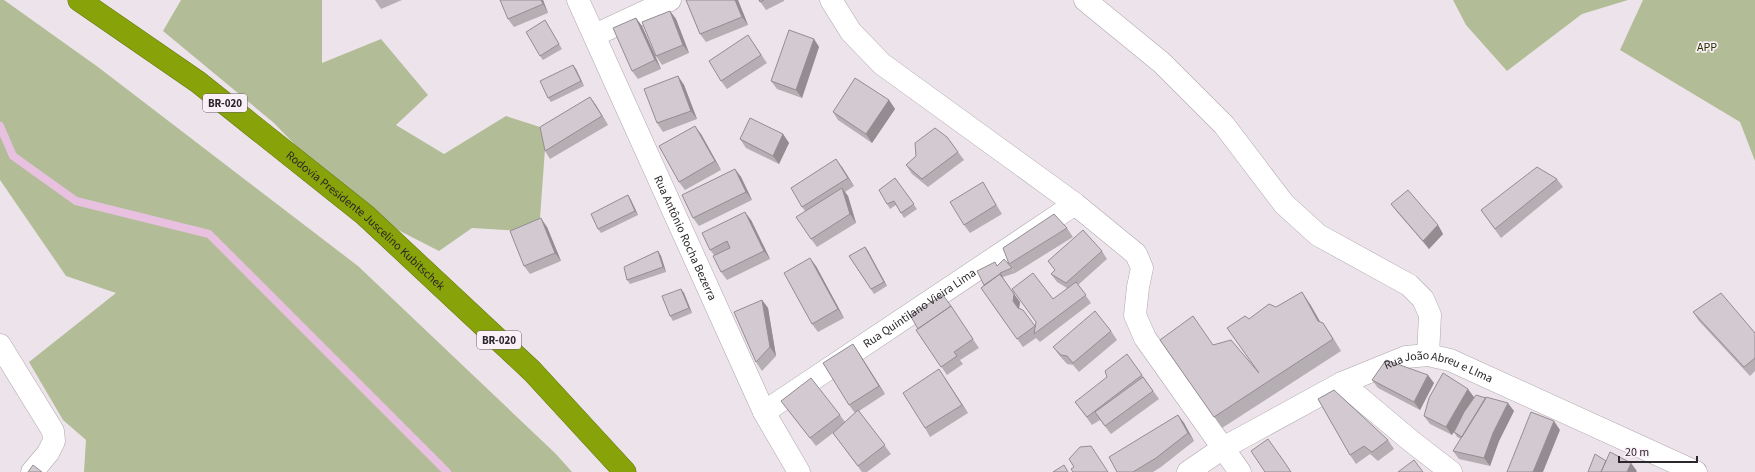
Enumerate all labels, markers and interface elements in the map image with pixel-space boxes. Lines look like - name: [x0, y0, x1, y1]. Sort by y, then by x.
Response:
- park label: APP: [1697, 39, 1717, 56]
- road number: BR-020: [203, 94, 247, 112]
- street label: Rodovia Presidente Juscelino Kubitschek: [282, 147, 448, 294]
- street label: Rua Antônio Rocha Bezerra: [649, 173, 721, 303]
- street label: Rua Quintilano Vieira Lima: [860, 264, 980, 352]
- road number: BR-020: [477, 331, 521, 349]
- street label: Rua João Abreu e LIma: [1381, 347, 1496, 387]
- scale bar: [1619, 438, 1697, 464]
- text: 20 m: [1625, 444, 1649, 461]

